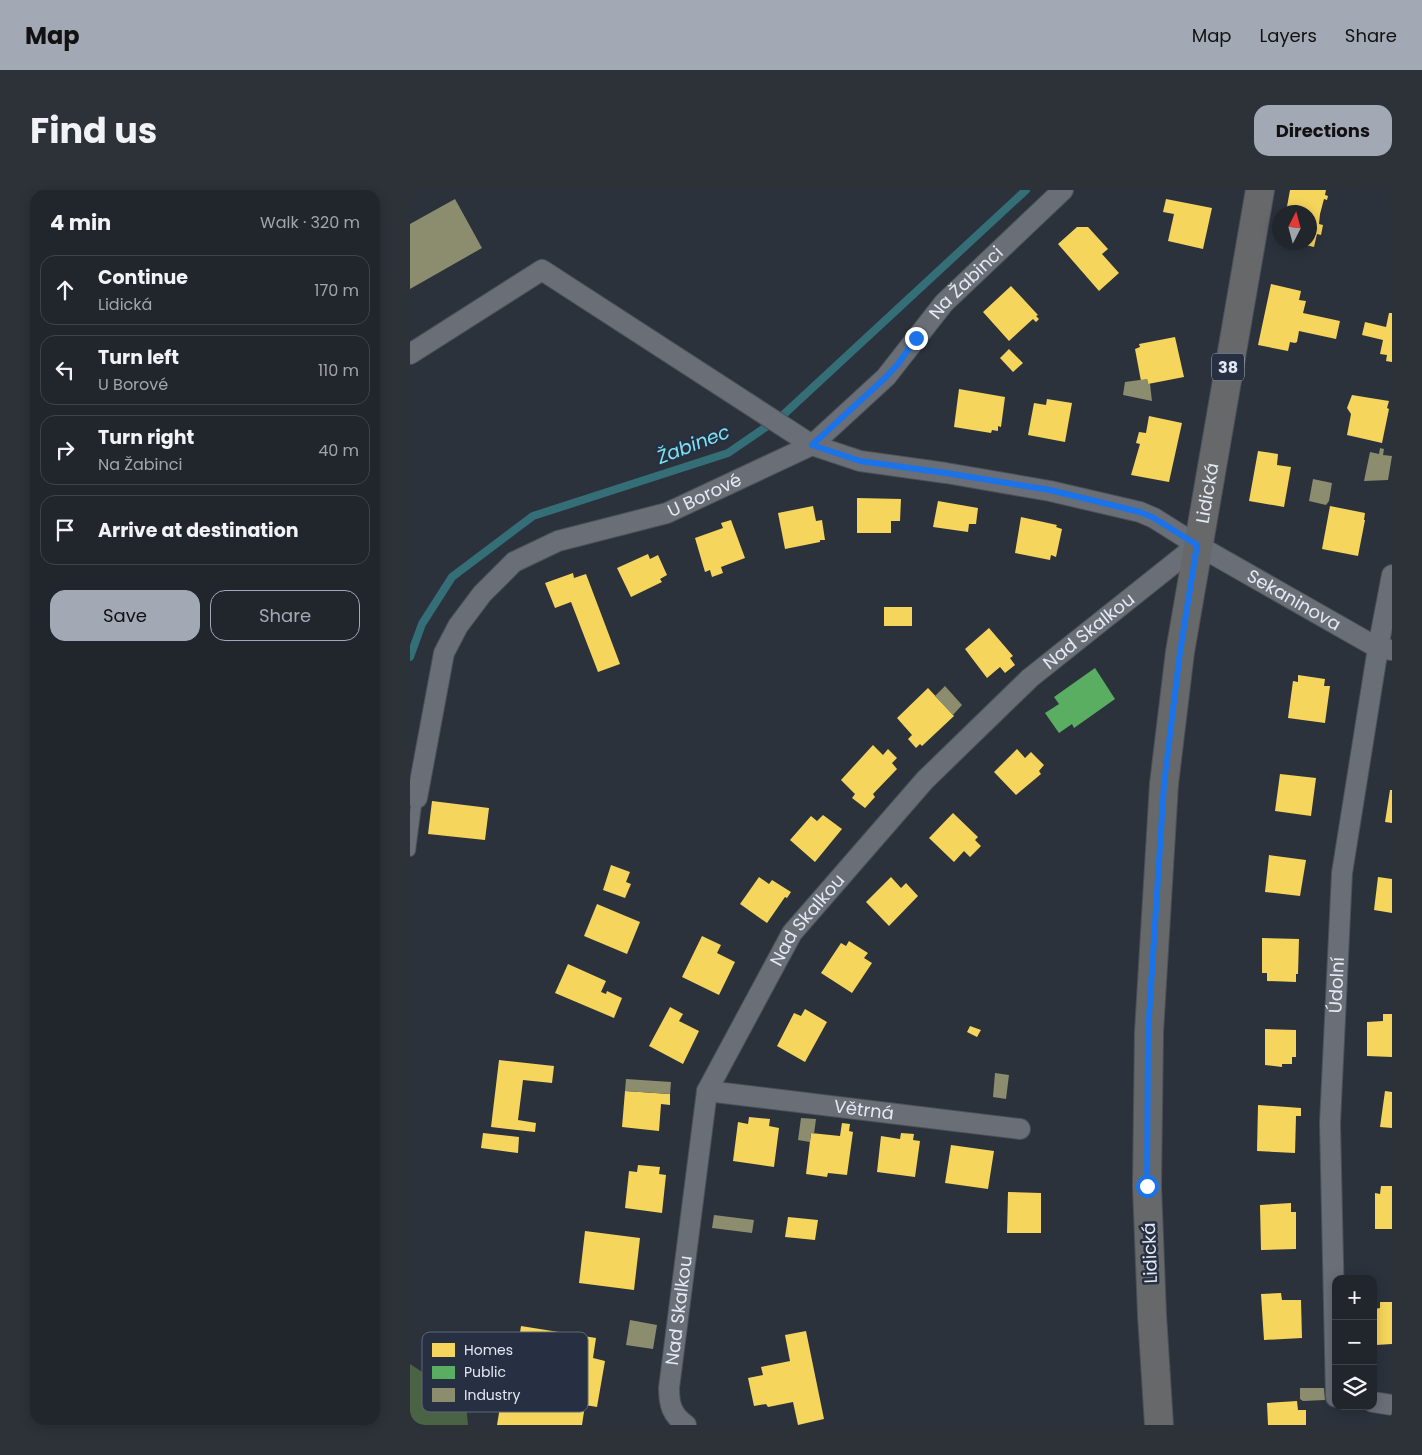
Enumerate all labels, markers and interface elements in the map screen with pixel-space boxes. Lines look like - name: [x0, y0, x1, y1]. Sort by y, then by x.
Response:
- text: Map: [25, 19, 80, 52]
- text: Map: [1192, 23, 1232, 48]
- text: Layers: [1260, 23, 1317, 48]
- text: Share: [1345, 23, 1397, 48]
- button: Directions: [1254, 105, 1392, 156]
- text: Find us: [30, 106, 157, 155]
- north arrow: [1272, 205, 1317, 250]
- text: 4 min: [50, 208, 111, 237]
- text: Walk · 320 m: [260, 211, 360, 234]
- street label: Na Žabinci: [923, 240, 1008, 324]
- text: Continue: [98, 264, 188, 291]
- icon: ahead: [51, 276, 79, 304]
- text: 170 m: [314, 279, 359, 302]
- text: Lidická: [98, 293, 152, 316]
- route end: [905, 327, 928, 350]
- text: Turn left: [98, 344, 179, 371]
- road number: 38: [1212, 353, 1244, 380]
- icon: left: [51, 356, 79, 384]
- text: 110 m: [318, 359, 359, 382]
- text: U Borové: [98, 373, 168, 396]
- water label: Žabinec: [652, 418, 734, 471]
- text: Turn right: [98, 424, 194, 451]
- icon: right: [51, 436, 79, 464]
- text: 40 m: [318, 439, 359, 462]
- text: Na Žabinci: [98, 453, 182, 476]
- street label: Lidická: [1189, 461, 1225, 525]
- street label: U Borové: [663, 467, 746, 523]
- icon: arrive: [51, 516, 79, 544]
- text: Arrive at destination: [98, 517, 299, 544]
- street label: Sekaninova: [1242, 563, 1346, 636]
- street label: Nad Skalkou: [1038, 586, 1140, 675]
- button: Save: [50, 590, 200, 641]
- button: Share: [210, 590, 360, 641]
- street label: Nad Skalkou: [764, 868, 850, 970]
- street label: Údolní: [1322, 957, 1350, 1014]
- street label: Větrná: [832, 1094, 895, 1126]
- route start: [1136, 1175, 1159, 1198]
- street label: Lidická: [1136, 1222, 1163, 1284]
- street label: Nad Skalkou: [659, 1254, 698, 1367]
- map controls: [1332, 1275, 1377, 1410]
- button: +: [1332, 1275, 1377, 1320]
- button: −: [1332, 1320, 1377, 1365]
- legend: [422, 1332, 588, 1412]
- text: Homes: [464, 1340, 513, 1360]
- text: Public: [464, 1362, 506, 1382]
- button: layers: [1332, 1365, 1377, 1410]
- text: Industry: [464, 1385, 520, 1405]

